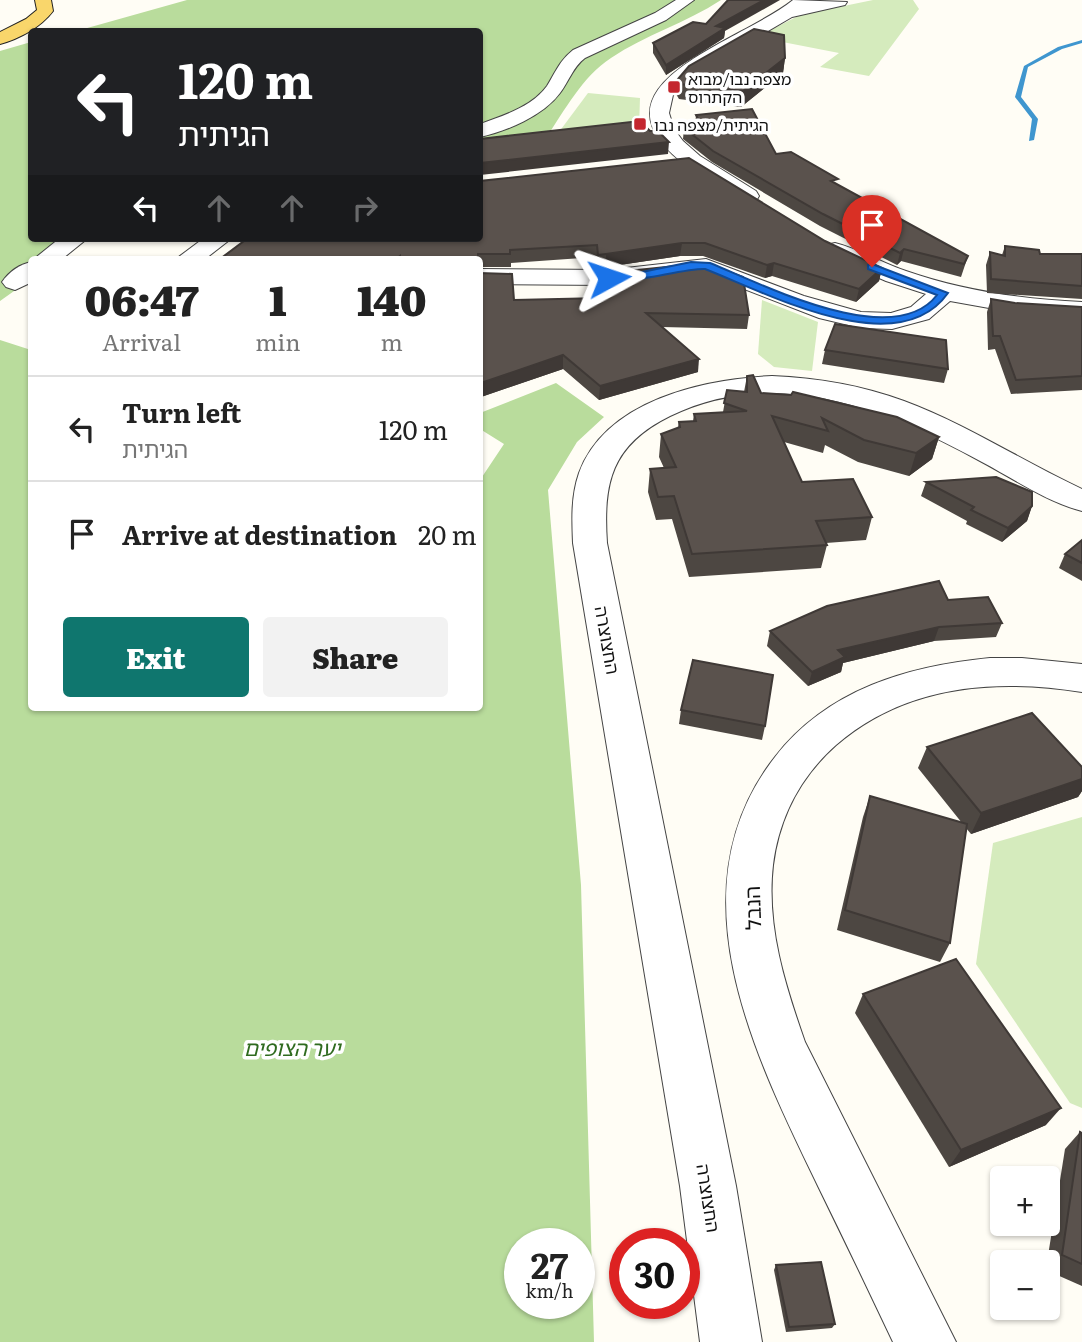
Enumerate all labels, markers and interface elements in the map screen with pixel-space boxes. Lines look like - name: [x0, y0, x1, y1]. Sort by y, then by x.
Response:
- text: 120 m: [178, 41, 313, 114]
- icon: left: [63, 56, 154, 147]
- place label: מצפה נבו/מבוא הקתרוס: [688, 66, 791, 108]
- marker: מצפה נבו/מבוא הקתרוס: [666, 79, 682, 95]
- text: הגיתית: [178, 108, 270, 156]
- place label: הגיתית/מצפה נבו: [654, 112, 769, 136]
- marker: הגיתית/מצפה נבו: [632, 116, 648, 132]
- icon: left: [127, 189, 165, 227]
- icon: ahead: [200, 189, 238, 227]
- icon: ahead: [273, 189, 311, 227]
- icon: right: [346, 189, 384, 227]
- pin: [842, 195, 902, 267]
- icon: arrive: [853, 206, 891, 244]
- position arrow: [572, 241, 646, 315]
- text: 06:47: [85, 267, 199, 329]
- text: 1: [269, 267, 287, 329]
- text: 140: [357, 267, 426, 329]
- text: Arrival: [102, 324, 181, 358]
- text: min: [255, 324, 300, 358]
- text: m: [381, 324, 403, 358]
- text: Turn left: [122, 392, 241, 431]
- text: 120 m: [379, 409, 448, 448]
- icon: left: [63, 410, 101, 448]
- text: הגיתית: [122, 431, 188, 465]
- text: Arrive at destination: [122, 514, 397, 553]
- text: 20 m: [418, 514, 477, 553]
- icon: arrive: [63, 515, 101, 553]
- street label: החצוצרה: [589, 604, 627, 676]
- button: Exit: [63, 617, 249, 697]
- button: Share: [263, 617, 448, 697]
- street label: הנבל: [735, 885, 767, 931]
- park label: יער הצופים: [244, 1031, 342, 1062]
- street label: החצוצרה: [690, 1162, 728, 1234]
- map controls: [990, 1166, 1060, 1320]
- button: +: [990, 1166, 1060, 1236]
- speed limit sign: 30: [609, 1228, 700, 1319]
- text: 27: [531, 1238, 568, 1290]
- button: −: [990, 1250, 1060, 1320]
- text: km/h: [526, 1277, 573, 1304]

